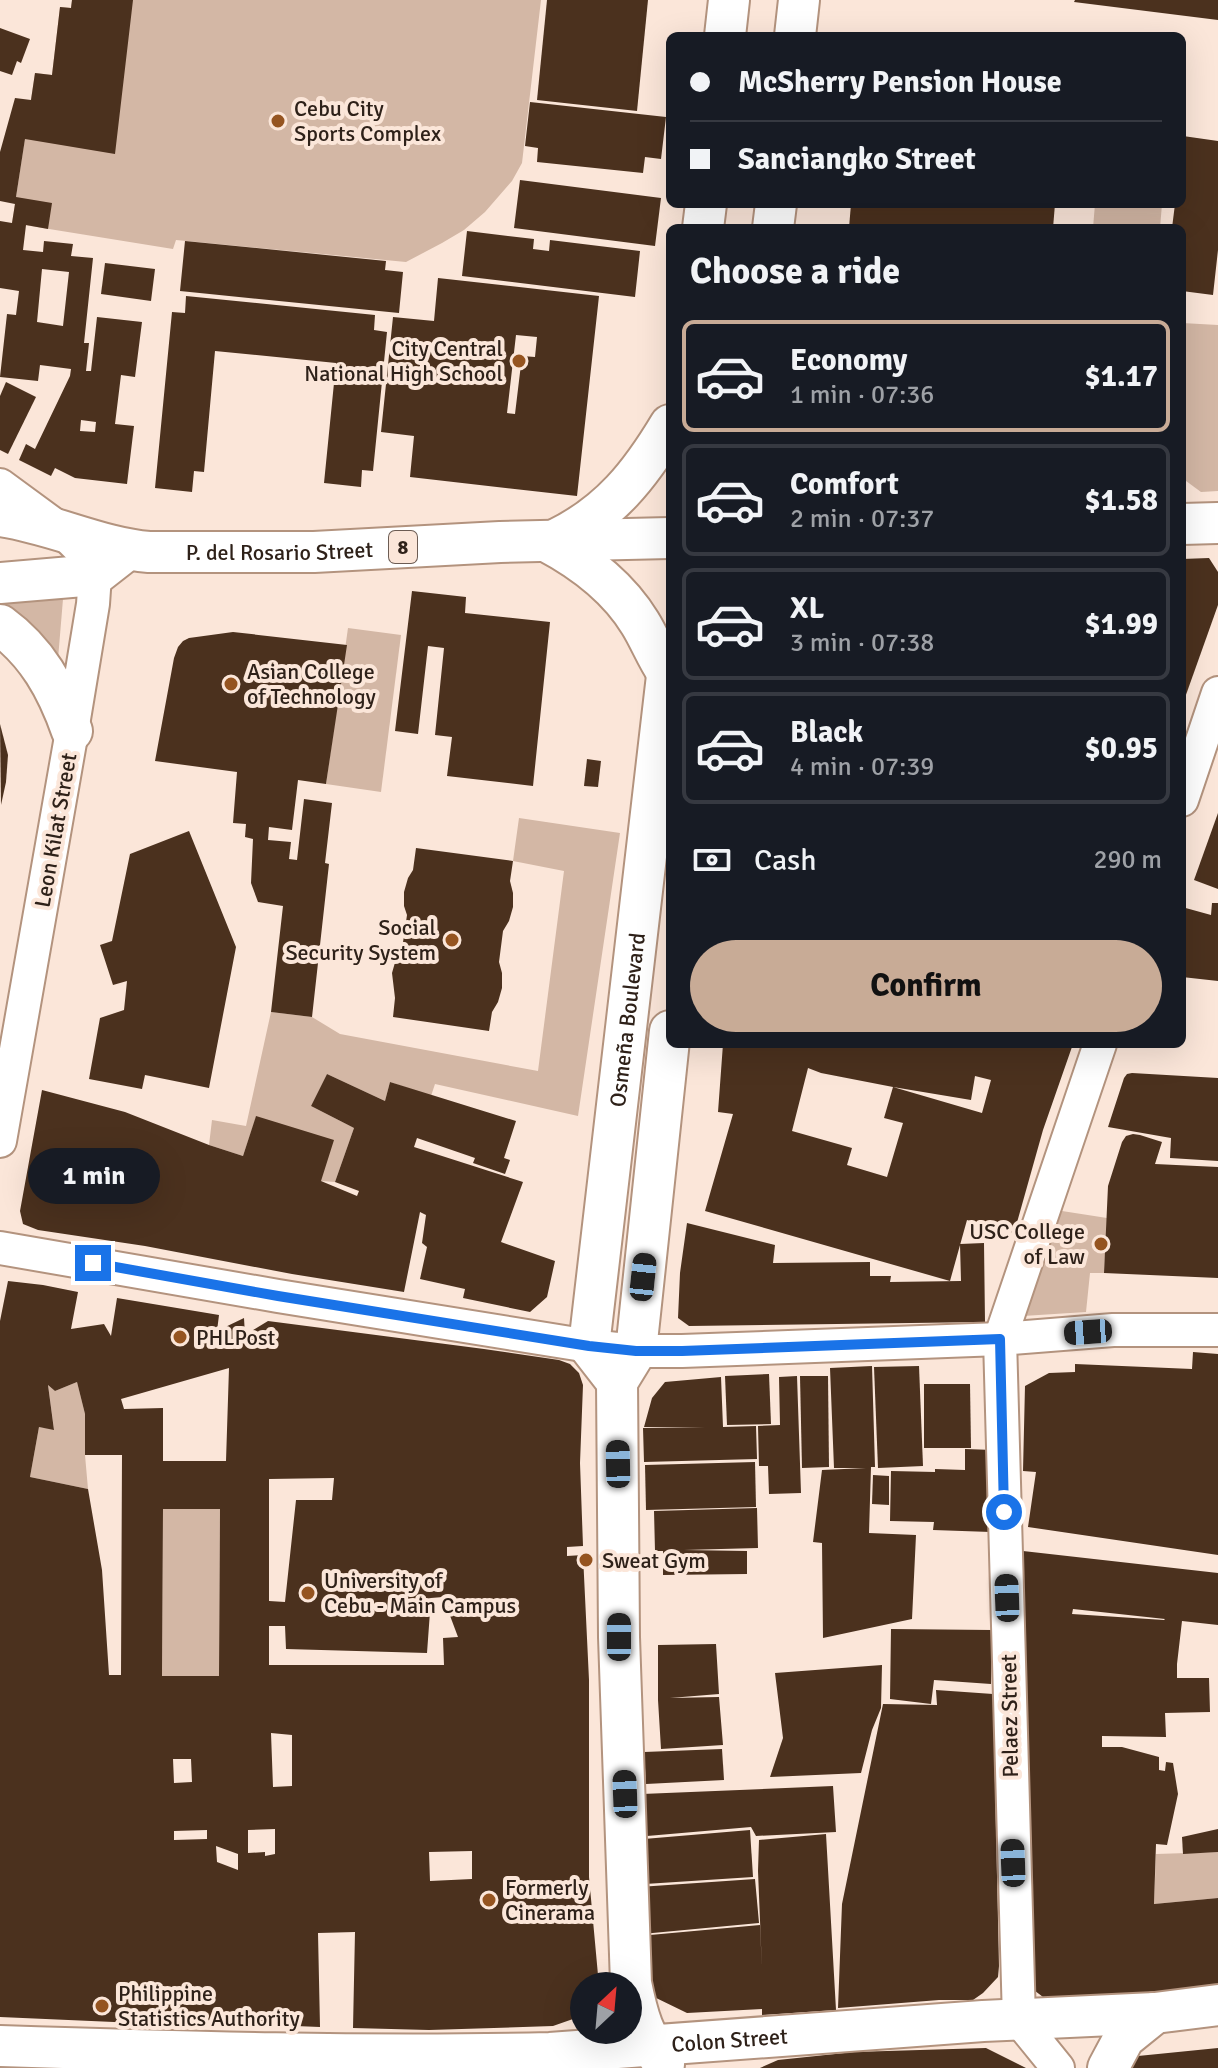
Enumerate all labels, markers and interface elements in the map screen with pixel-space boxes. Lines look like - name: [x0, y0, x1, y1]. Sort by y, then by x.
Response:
- text: McSherry Pension House: [738, 64, 1062, 101]
- place label: Cebu City Sports Complex: [294, 95, 441, 147]
- marker: Cebu City Sports Complex: [269, 112, 287, 130]
- text: Sanciangko Street: [738, 141, 976, 178]
- text: Choose a ride: [690, 249, 900, 294]
- place label: City Central National High School: [304, 335, 503, 387]
- icon: car: [694, 340, 766, 412]
- text: Economy: [790, 342, 907, 379]
- marker: City Central National High School: [510, 352, 528, 370]
- text: $1.17: [1085, 358, 1158, 395]
- text: 1 min · 07:36: [790, 379, 934, 411]
- icon: car: [694, 464, 766, 536]
- text: Comfort: [790, 466, 899, 503]
- text: $1.58: [1085, 482, 1158, 519]
- text: 2 min · 07:37: [790, 503, 934, 535]
- road number: 8: [389, 531, 417, 563]
- street label: P. del Rosario Street: [186, 536, 374, 566]
- icon: car: [694, 588, 766, 660]
- text: XL: [790, 590, 824, 627]
- text: $1.99: [1085, 606, 1158, 643]
- text: 3 min · 07:38: [790, 627, 934, 659]
- place label: Asian College of Technology: [247, 658, 377, 710]
- marker: Asian College of Technology: [222, 675, 240, 693]
- icon: car: [694, 712, 766, 784]
- text: Black: [790, 714, 863, 751]
- text: $0.95: [1085, 730, 1158, 767]
- street label: Leon Kilat Street: [29, 750, 82, 910]
- text: 4 min · 07:39: [790, 751, 934, 783]
- icon: cash: [690, 838, 734, 882]
- text: Cash: [754, 842, 817, 879]
- text: 290 m: [1093, 844, 1162, 876]
- place label: Social Security System: [285, 914, 436, 966]
- marker: Social Security System: [443, 931, 461, 949]
- street label: Osmeña Boulevard: [604, 931, 651, 1108]
- button: Confirm: [690, 940, 1162, 1032]
- callout: 1 min: [27, 1147, 159, 1203]
- text: 1 min: [63, 1160, 125, 1192]
- place label: USC College of Law: [969, 1218, 1085, 1270]
- marker: USC College of Law: [1092, 1235, 1110, 1253]
- route end: [75, 1245, 111, 1281]
- car: [629, 1252, 657, 1302]
- car: [1063, 1318, 1113, 1346]
- place label: PHLPost: [196, 1324, 276, 1351]
- marker: PHLPost: [171, 1328, 189, 1346]
- car: [606, 1440, 630, 1488]
- route start: [986, 1494, 1022, 1530]
- place label: Sweat Gym: [602, 1547, 706, 1574]
- marker: Sweat Gym: [577, 1551, 595, 1569]
- place label: University of Cebu - Main Campus: [324, 1567, 516, 1619]
- car: [994, 1574, 1020, 1622]
- marker: University of Cebu - Main Campus: [299, 1584, 317, 1602]
- car: [607, 1613, 631, 1661]
- street label: Pelaez Street: [995, 1654, 1024, 1778]
- car: [612, 1770, 638, 1818]
- car: [1000, 1839, 1026, 1887]
- place label: Formerly Cinerama: [505, 1874, 595, 1926]
- marker: Formerly Cinerama: [480, 1891, 498, 1909]
- north arrow: [570, 1972, 642, 2044]
- map controls: [570, 1972, 642, 2044]
- place label: Philippine Statistics Authority: [118, 1980, 300, 2032]
- marker: Philippine Statistics Authority: [93, 1997, 111, 2015]
- street label: Colon Street: [670, 2022, 789, 2058]

